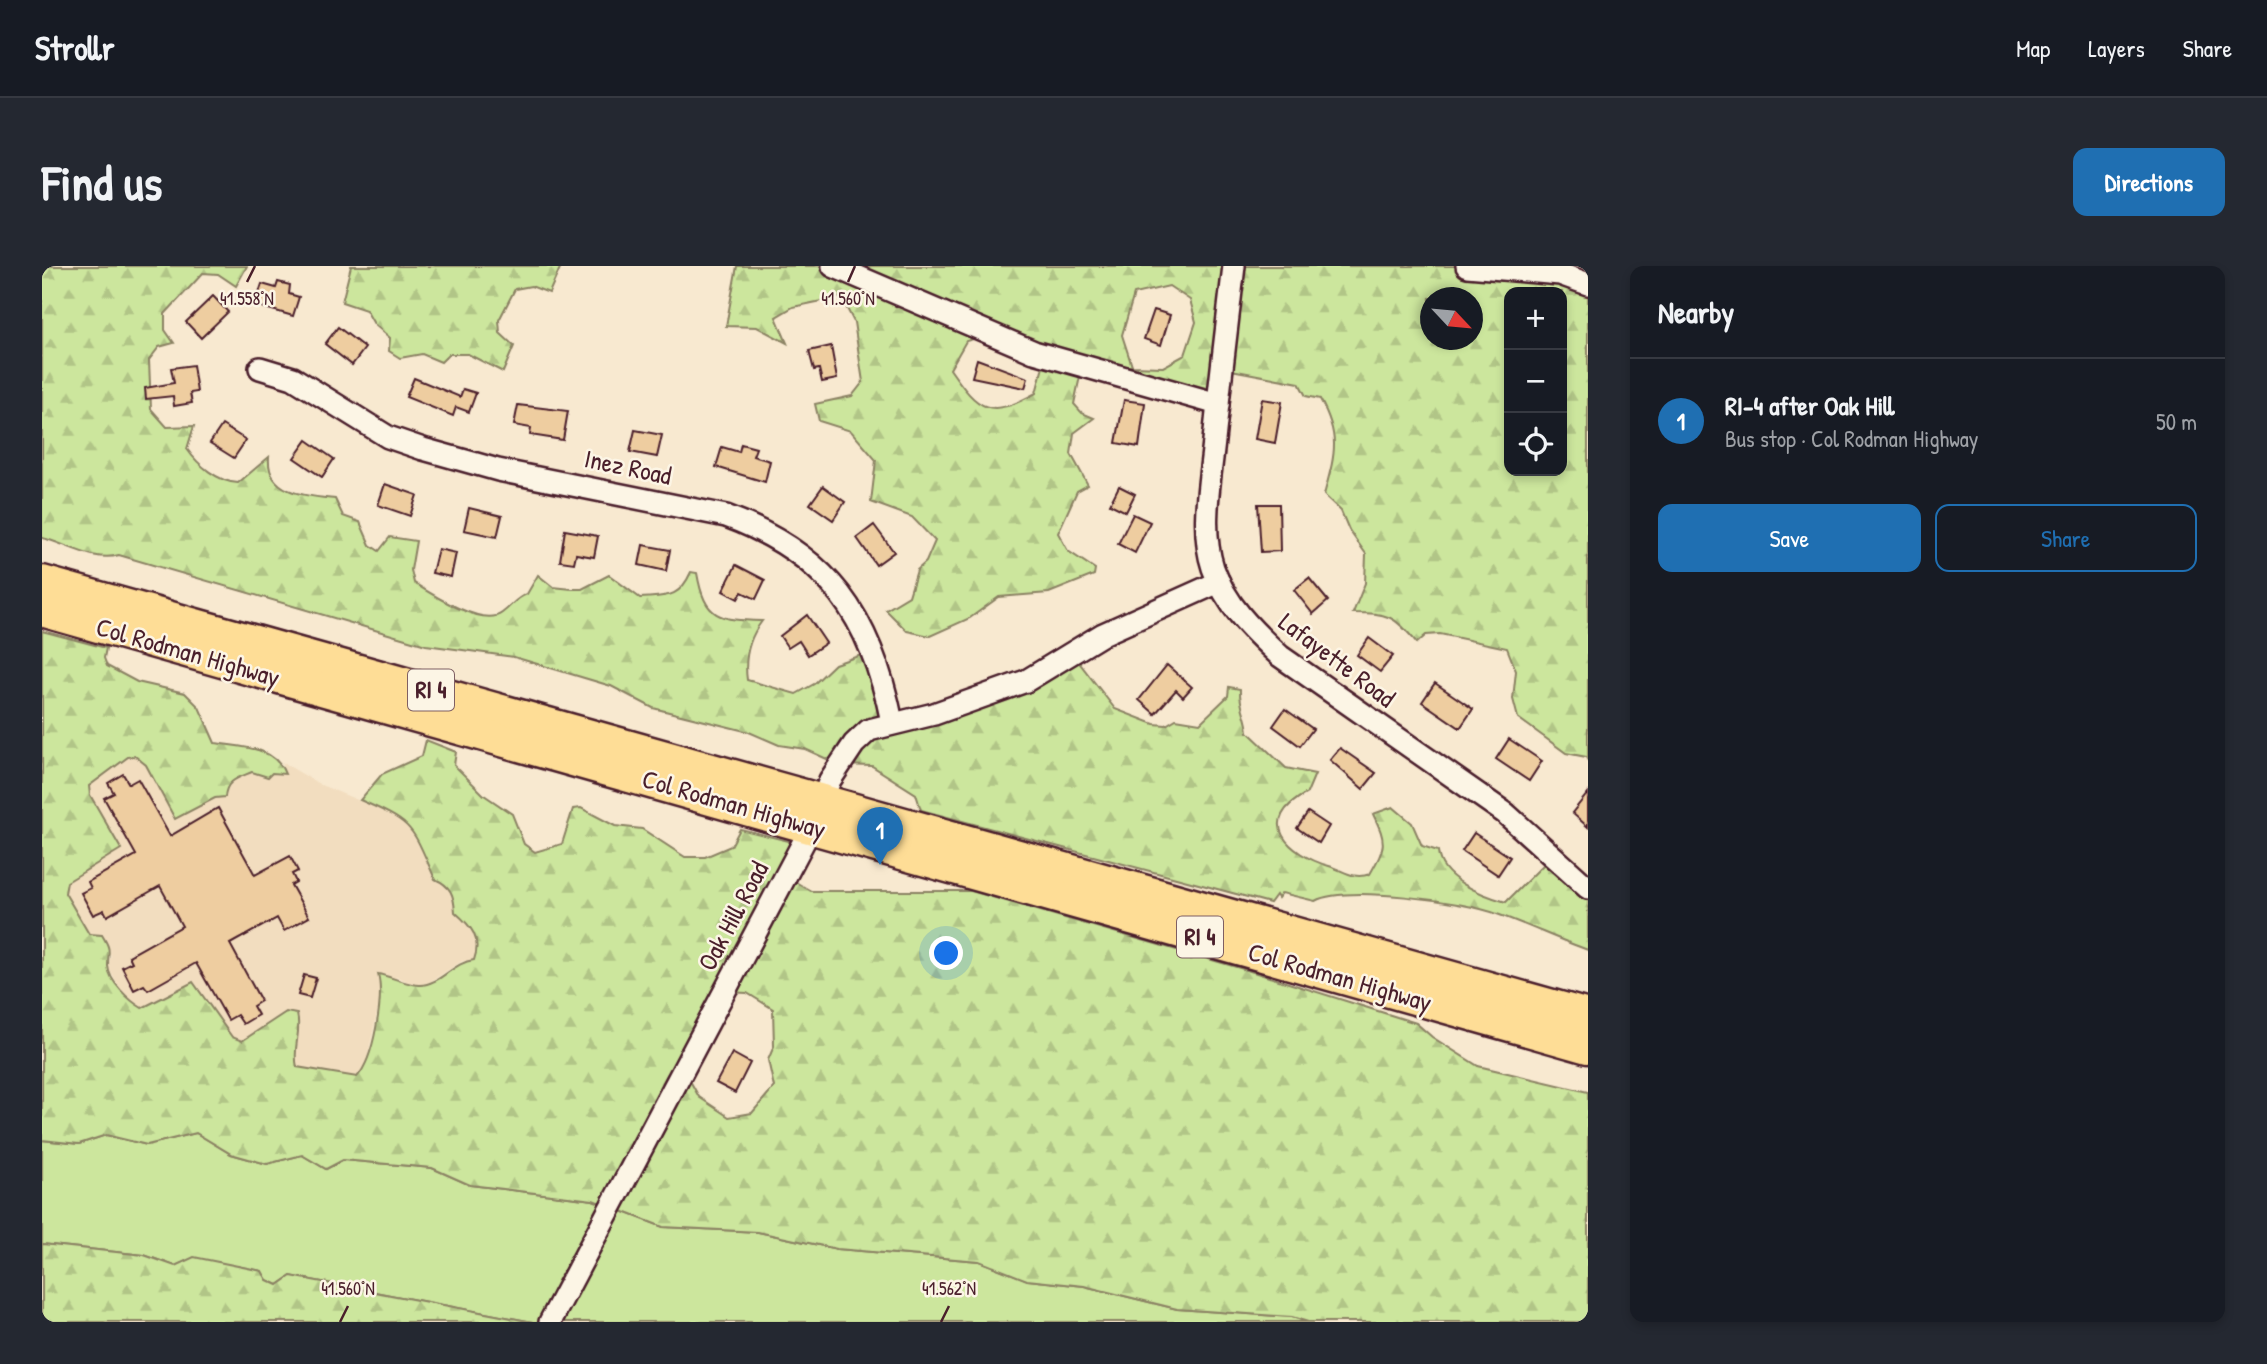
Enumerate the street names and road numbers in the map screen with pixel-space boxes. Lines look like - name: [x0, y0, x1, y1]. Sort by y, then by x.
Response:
- street label: Inez Road: [581, 440, 675, 493]
- street label: Lafayette Road: [1272, 604, 1403, 715]
- street label: Col Rodman Highway: [92, 609, 284, 694]
- road number: RI 4: [408, 670, 454, 710]
- street label: Col Rodman Highway: [638, 761, 830, 846]
- street label: Oak Hill Road: [689, 855, 776, 977]
- road number: RI 4: [1177, 916, 1223, 958]
- street label: Col Rodman Highway: [1244, 934, 1436, 1019]

